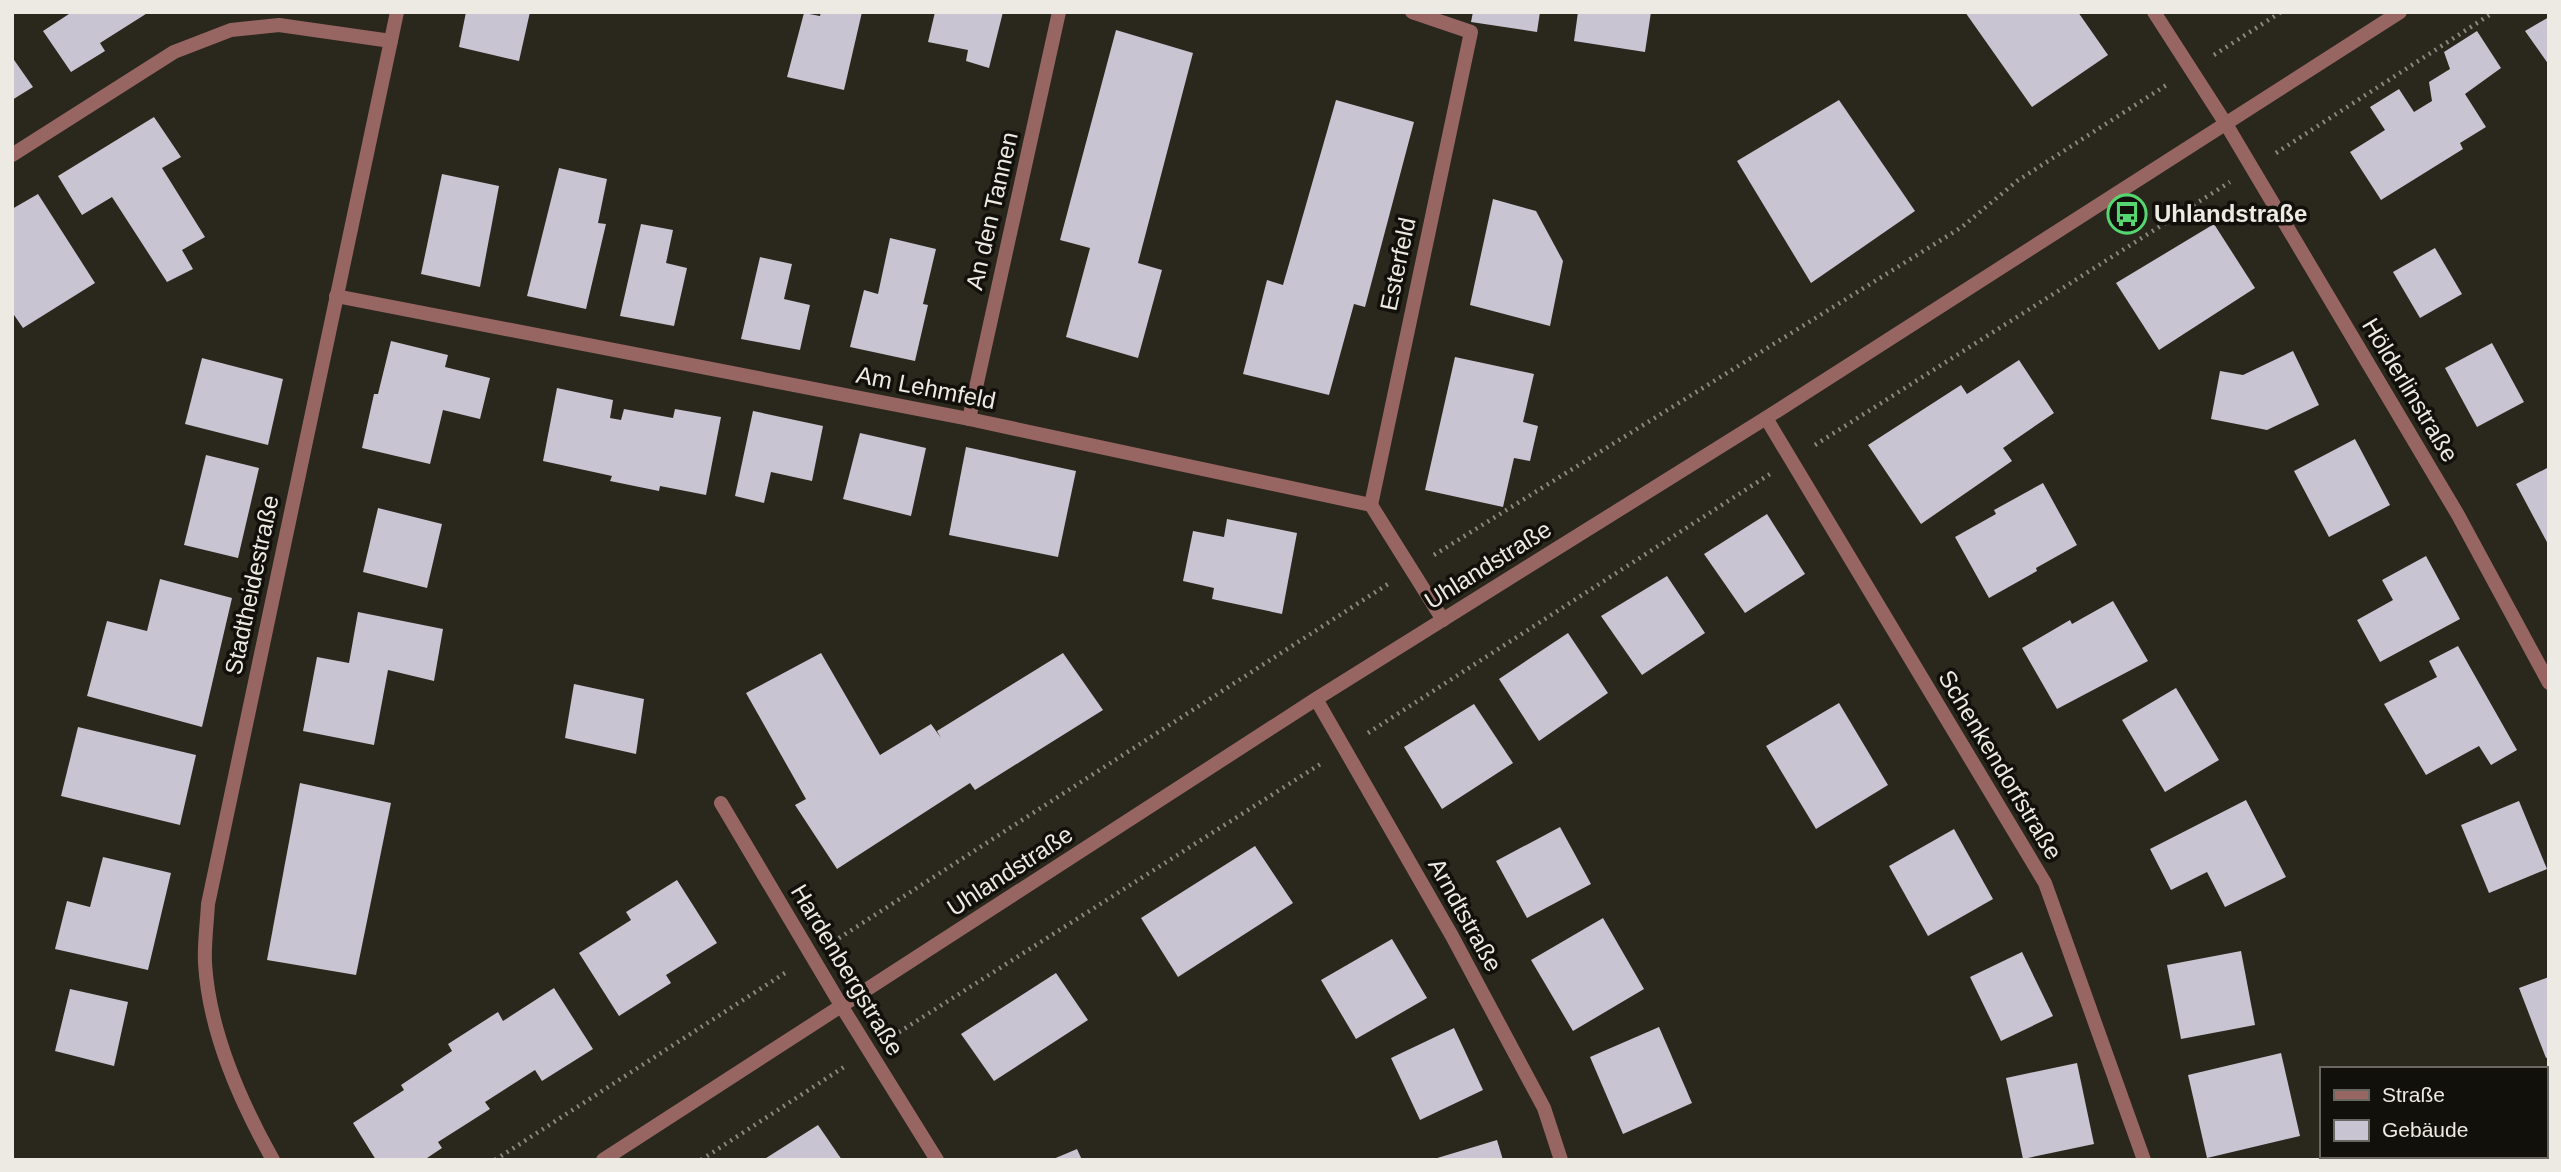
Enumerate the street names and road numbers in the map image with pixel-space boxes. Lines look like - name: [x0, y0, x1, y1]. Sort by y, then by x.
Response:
- street label: An den Tannen: [960, 129, 1023, 292]
- street label: Esterfeld: [1374, 215, 1421, 313]
- street label: Hölderlinstraße: [2357, 313, 2464, 466]
- street label: Am Lehmfeld: [854, 361, 998, 414]
- street label: Stadtheidestraße: [219, 493, 284, 677]
- street label: Uhlandstraße: [1419, 515, 1556, 614]
- street label: Schenkendorfstraße: [1933, 665, 2068, 864]
- street label: Uhlandstraße: [942, 820, 1077, 921]
- street label: Arndtstraße: [1423, 853, 1508, 976]
- street label: Hardenbergstraße: [786, 879, 909, 1060]

